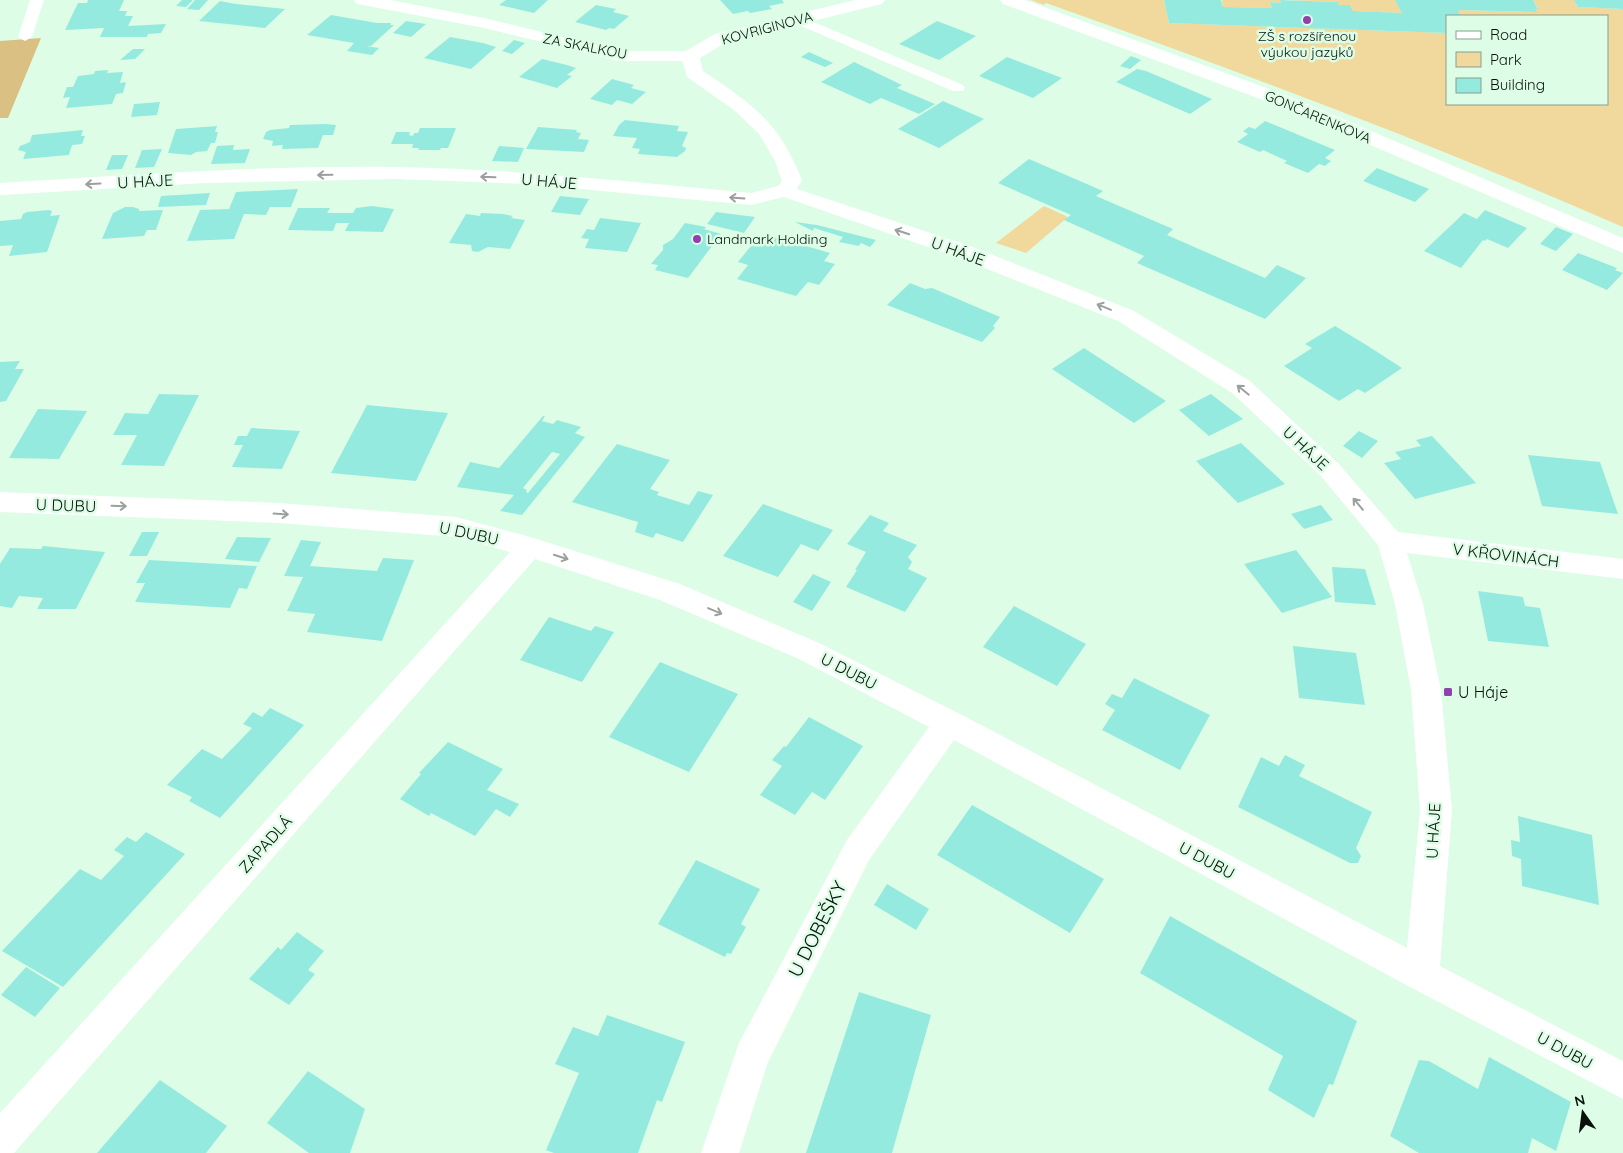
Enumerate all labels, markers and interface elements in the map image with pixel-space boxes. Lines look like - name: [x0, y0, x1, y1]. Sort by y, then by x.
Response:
- street label: KOVRIGINOVA: [719, 7, 815, 49]
- marker: ZŠ s rozšířenou výukou jazyků: [1301, 14, 1313, 26]
- legend: [1446, 15, 1608, 105]
- text: Road: [1490, 25, 1527, 44]
- place label: ZŠ s rozšířenou výukou jazyků: [1258, 27, 1356, 61]
- street label: ZA SKALKOU: [541, 29, 629, 63]
- text: Park: [1490, 50, 1522, 69]
- text: Building: [1490, 75, 1545, 94]
- street label: GONČARENKOVA: [1262, 86, 1374, 148]
- street label: U HÁJE: [520, 169, 578, 193]
- street label: U HÁJE: [117, 170, 173, 192]
- one-way arrow: [317, 170, 333, 179]
- one-way arrow: [480, 172, 496, 181]
- one-way arrow: [85, 180, 101, 189]
- one-way arrow: [729, 193, 745, 202]
- one-way arrow: [895, 226, 911, 236]
- place label: Landmark Holding: [707, 230, 827, 248]
- street label: U HÁJE: [928, 232, 988, 270]
- marker: Landmark Holding: [691, 233, 703, 245]
- one-way arrow: [1096, 302, 1112, 311]
- one-way arrow: [1237, 384, 1250, 395]
- street label: U HÁJE: [1279, 422, 1333, 474]
- street label: U DUBU: [35, 494, 97, 516]
- one-way arrow: [1353, 497, 1364, 510]
- one-way arrow: [110, 502, 126, 511]
- one-way arrow: [273, 509, 289, 518]
- street label: U DUBU: [437, 517, 501, 549]
- street label: V KŘOVINÁCH: [1452, 539, 1560, 571]
- one-way arrow: [553, 553, 569, 562]
- one-way arrow: [707, 607, 722, 616]
- street label: U DUBU: [818, 648, 880, 694]
- place label: U Háje: [1458, 682, 1508, 702]
- marker: U Háje: [1442, 686, 1454, 698]
- street label: U HÁJE: [1422, 803, 1444, 859]
- street label: ZAPADLÁ: [234, 811, 296, 877]
- street label: U DUBU: [1176, 837, 1238, 883]
- street label: U DOBEŠKY: [783, 877, 852, 981]
- street label: U DUBU: [1534, 1027, 1596, 1073]
- north arrow: [1558, 1088, 1608, 1138]
- text: N: [1573, 1090, 1587, 1110]

